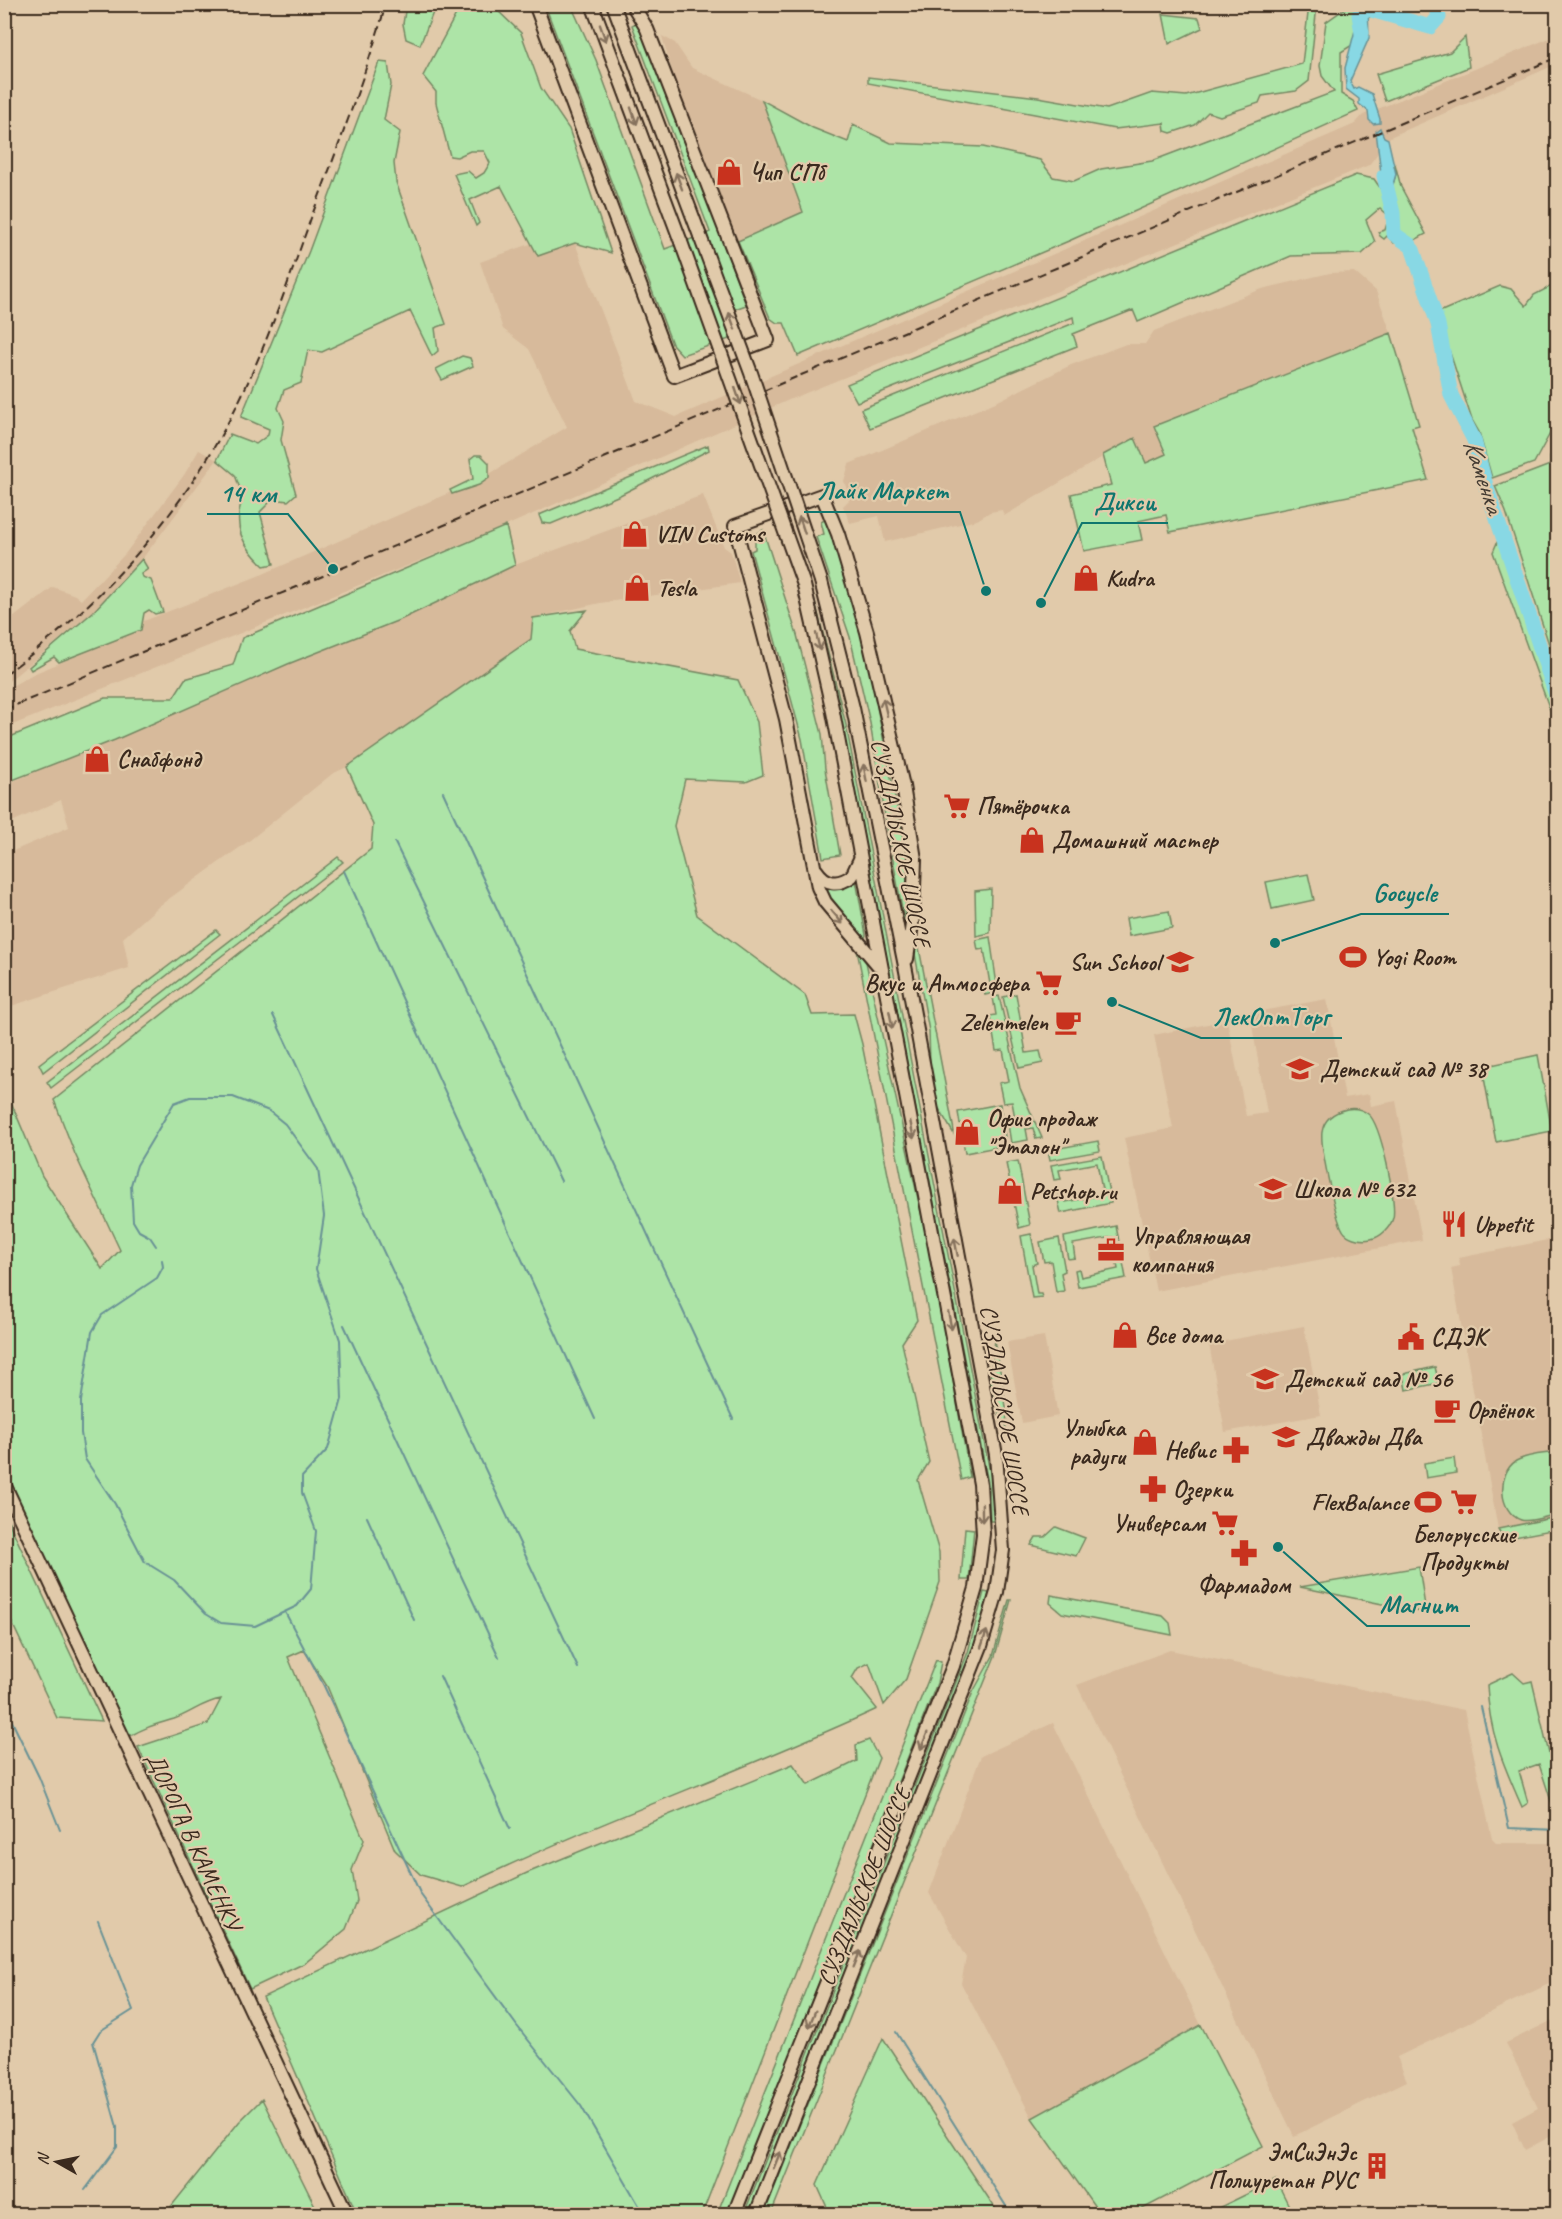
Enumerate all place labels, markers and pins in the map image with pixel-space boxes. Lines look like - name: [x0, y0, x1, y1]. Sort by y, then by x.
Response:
- shop icon: Чип СПб: [714, 157, 744, 187]
- place label: Чип СПб: [749, 157, 828, 187]
- callout: Лайк Маркет: [804, 468, 960, 512]
- callout: 14 км: [207, 470, 288, 514]
- callout: Дикси: [1082, 479, 1168, 523]
- shop icon: VIN Customs: [620, 519, 650, 549]
- place label: VIN Customs: [655, 519, 767, 549]
- shop icon: Kudra: [1071, 563, 1101, 593]
- place label: Kudra: [1106, 563, 1156, 593]
- shop icon: Tesla: [622, 573, 652, 603]
- place label: Tesla: [657, 573, 699, 603]
- shop icon: Снабфонд: [82, 744, 112, 774]
- place label: Снабфонд: [117, 744, 203, 774]
- supermarket icon: Пятёрочка: [942, 791, 972, 821]
- place label: Пятёрочка: [977, 791, 1070, 821]
- shop icon: Домашний мастер: [1017, 825, 1047, 855]
- place label: Домашний мастер: [1052, 825, 1220, 855]
- callout: Gocycle: [1361, 870, 1449, 914]
- sports icon: Yogi Room: [1338, 942, 1368, 972]
- place label: Yogi Room: [1373, 942, 1457, 972]
- place label: Sun School: [1070, 947, 1165, 977]
- school or university icon: Sun School: [1165, 947, 1195, 977]
- place label: Вкус и Атмосфера: [865, 968, 1030, 998]
- supermarket icon: Вкус и Атмосфера: [1034, 968, 1064, 998]
- callout: ЛекОптТорг: [1201, 994, 1342, 1038]
- place label: Zelenmelen: [960, 1007, 1049, 1037]
- cafe icon: Zelenmelen: [1053, 1007, 1083, 1037]
- school or university icon: Детский сад № 38: [1285, 1054, 1315, 1084]
- place label: Детский сад № 38: [1320, 1054, 1490, 1084]
- place label: Офис продаж "Эталон": [987, 1103, 1099, 1161]
- shop icon: Офис продаж "Эталон": [952, 1117, 982, 1147]
- school or university icon: Школа № 632: [1258, 1174, 1288, 1204]
- place label: Школа № 632: [1293, 1174, 1417, 1204]
- shop icon: Petshop.ru: [995, 1176, 1025, 1206]
- place label: Petshop.ru: [1030, 1176, 1118, 1206]
- restaurant icon: Uppetit: [1439, 1209, 1469, 1239]
- place label: Uppetit: [1474, 1209, 1536, 1239]
- place label: Управляющая компания: [1131, 1221, 1251, 1279]
- office icon: Управляющая компания: [1096, 1235, 1126, 1265]
- shop icon: Все дома: [1110, 1320, 1140, 1350]
- place label: Все дома: [1145, 1320, 1225, 1350]
- public building icon: СДЭК: [1396, 1322, 1426, 1352]
- place label: СДЭК: [1431, 1322, 1491, 1352]
- school or university icon: Детский сад № 56: [1250, 1364, 1280, 1394]
- place label: Детский сад № 56: [1285, 1364, 1454, 1394]
- cafe icon: Орлёнок: [1432, 1395, 1462, 1425]
- place label: Орлёнок: [1467, 1395, 1536, 1425]
- place label: Улыбка радуги: [1062, 1413, 1128, 1471]
- school or university icon: Дважды Два: [1271, 1422, 1301, 1452]
- place label: Дважды Два: [1306, 1422, 1424, 1452]
- shop icon: Улыбка радуги: [1130, 1427, 1160, 1457]
- place label: Невис: [1165, 1435, 1218, 1465]
- pharmacy icon: Невис: [1221, 1435, 1251, 1465]
- pharmacy icon: Озерки: [1138, 1474, 1168, 1504]
- place label: Озерки: [1173, 1474, 1234, 1505]
- place label: FlexBalance: [1311, 1487, 1410, 1517]
- sports icon: FlexBalance: [1413, 1487, 1443, 1517]
- supermarket icon: Белорусские Продукты: [1449, 1487, 1479, 1517]
- place label: Универсам: [1112, 1508, 1207, 1538]
- supermarket icon: Универсам: [1210, 1508, 1240, 1538]
- place label: Белорусские Продукты: [1412, 1519, 1517, 1577]
- pharmacy icon: Фармадом: [1229, 1538, 1259, 1568]
- place label: Фармадом: [1198, 1570, 1292, 1600]
- callout: Магнит: [1367, 1582, 1470, 1626]
- place label: ЭмСиЭнЭс Полиуретан РУС: [1209, 2137, 1360, 2195]
- building icon: ЭмСиЭнЭс Полиуретан РУС: [1362, 2151, 1392, 2181]

